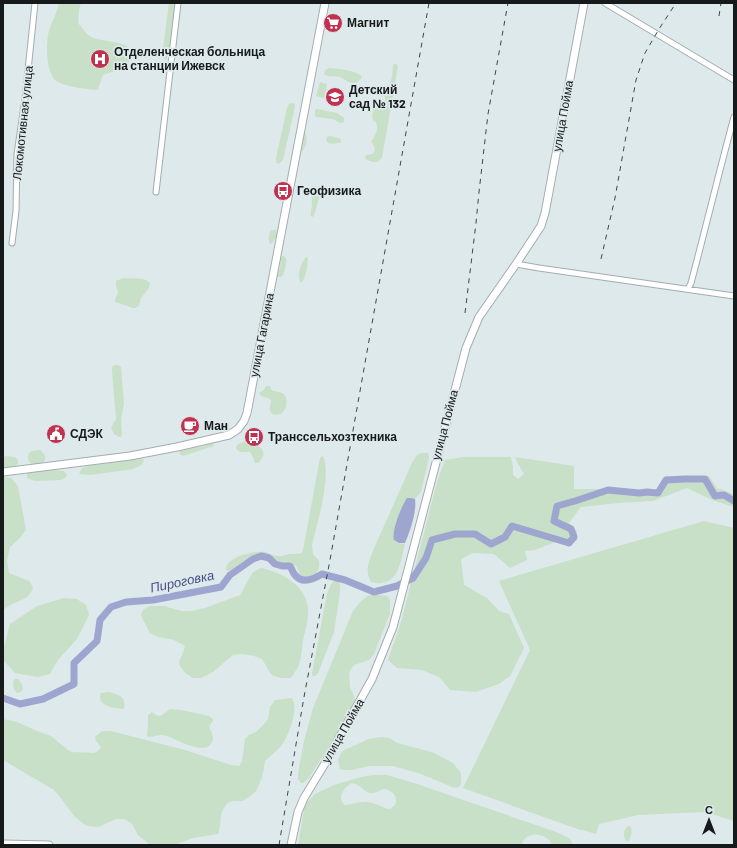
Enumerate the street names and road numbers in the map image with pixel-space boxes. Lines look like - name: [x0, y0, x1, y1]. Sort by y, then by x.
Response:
- street label: Локомотивная улица: [9, 65, 36, 181]
- street label: улица Пойма: [549, 79, 576, 153]
- street label: улица Гагарина: [246, 291, 277, 378]
- street label: улица Пойма: [428, 388, 461, 462]
- street label: улица Пойма: [318, 695, 367, 766]

